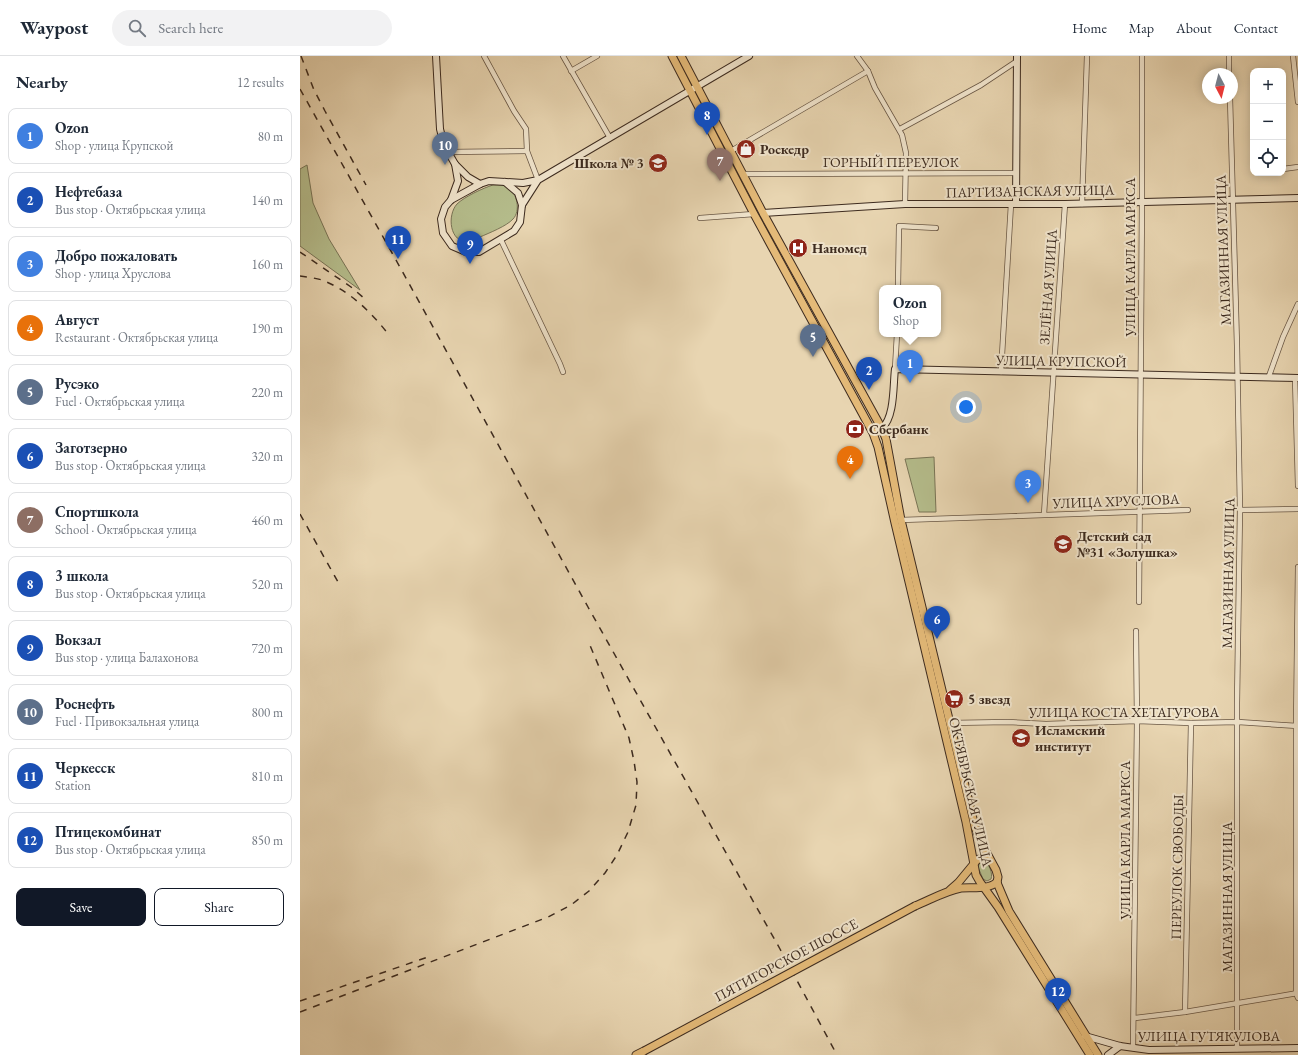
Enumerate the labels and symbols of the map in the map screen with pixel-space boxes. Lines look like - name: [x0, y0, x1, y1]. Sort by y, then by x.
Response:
- north arrow: [1202, 68, 1238, 104]
- pin: 8: [694, 102, 720, 135]
- pin: 10: [432, 132, 458, 165]
- shop icon: Роскедр: [735, 138, 757, 160]
- place label: Роскедр: [760, 140, 809, 158]
- pin: 7: [707, 148, 733, 181]
- school or university icon: Школа № 3: [647, 152, 669, 174]
- street label: ГОРНЫЙ ПЕРЕУЛОК: [823, 153, 960, 171]
- place label: Школа № 3: [575, 154, 644, 172]
- street label: МАГАЗИННАЯ УЛИЦА: [1211, 174, 1235, 326]
- street label: УЛИЦА КАРЛА МАРКСА: [1121, 177, 1139, 338]
- street label: ПАРТИЗАНСКАЯ УЛИЦА: [946, 181, 1115, 201]
- pin: 11: [385, 226, 411, 259]
- street label: ЗЕЛЁНАЯ УЛИЦА: [1035, 228, 1061, 345]
- pin: 9: [457, 231, 483, 264]
- hospital icon: Наномед: [787, 237, 809, 259]
- place label: Наномед: [812, 239, 867, 257]
- pin: 5: [800, 324, 826, 357]
- pin: 1: [897, 350, 923, 383]
- street label: УЛИЦА КРУПСКОЙ: [995, 351, 1127, 371]
- pin: 2: [856, 357, 882, 390]
- your location: [956, 397, 976, 417]
- bank icon: Сбербанк: [844, 418, 866, 440]
- place label: Сбербанк: [869, 420, 929, 438]
- pin: 4: [837, 446, 863, 479]
- pin: 3: [1015, 470, 1041, 503]
- street label: УЛИЦА ХРУСЛОВА: [1051, 490, 1180, 512]
- street label: МАГАЗИННАЯ УЛИЦА: [1218, 497, 1238, 648]
- place label: Детский сад №31 «Золушка»: [1077, 527, 1178, 561]
- school or university icon: Детский сад №31 «Золушка»: [1052, 533, 1074, 555]
- pin: 6: [924, 606, 950, 639]
- supermarket icon: 5 звезд: [943, 688, 965, 710]
- place label: 5 звезд: [968, 690, 1011, 708]
- street label: УЛИЦА КОСТА ХЕТАГУРОВА: [1028, 703, 1220, 721]
- street label: ОКТЯБРЬСКАЯ УЛИЦА: [945, 716, 997, 869]
- place label: Исламский институт: [1035, 721, 1105, 755]
- school or university icon: Исламский институт: [1010, 727, 1032, 749]
- street label: УЛИЦА КАРЛА МАРКСА: [1116, 760, 1134, 921]
- street label: ПЕРЕУЛОК СВОБОДЫ: [1167, 794, 1187, 940]
- street label: МАГАЗИННАЯ УЛИЦА: [1218, 821, 1236, 972]
- street label: ПЯТИГОРСКОЕ ШОССЕ: [711, 914, 861, 1005]
- pin: 12: [1045, 978, 1071, 1011]
- street label: УЛИЦА ГУТЯКУЛОВА: [1137, 1027, 1280, 1045]

